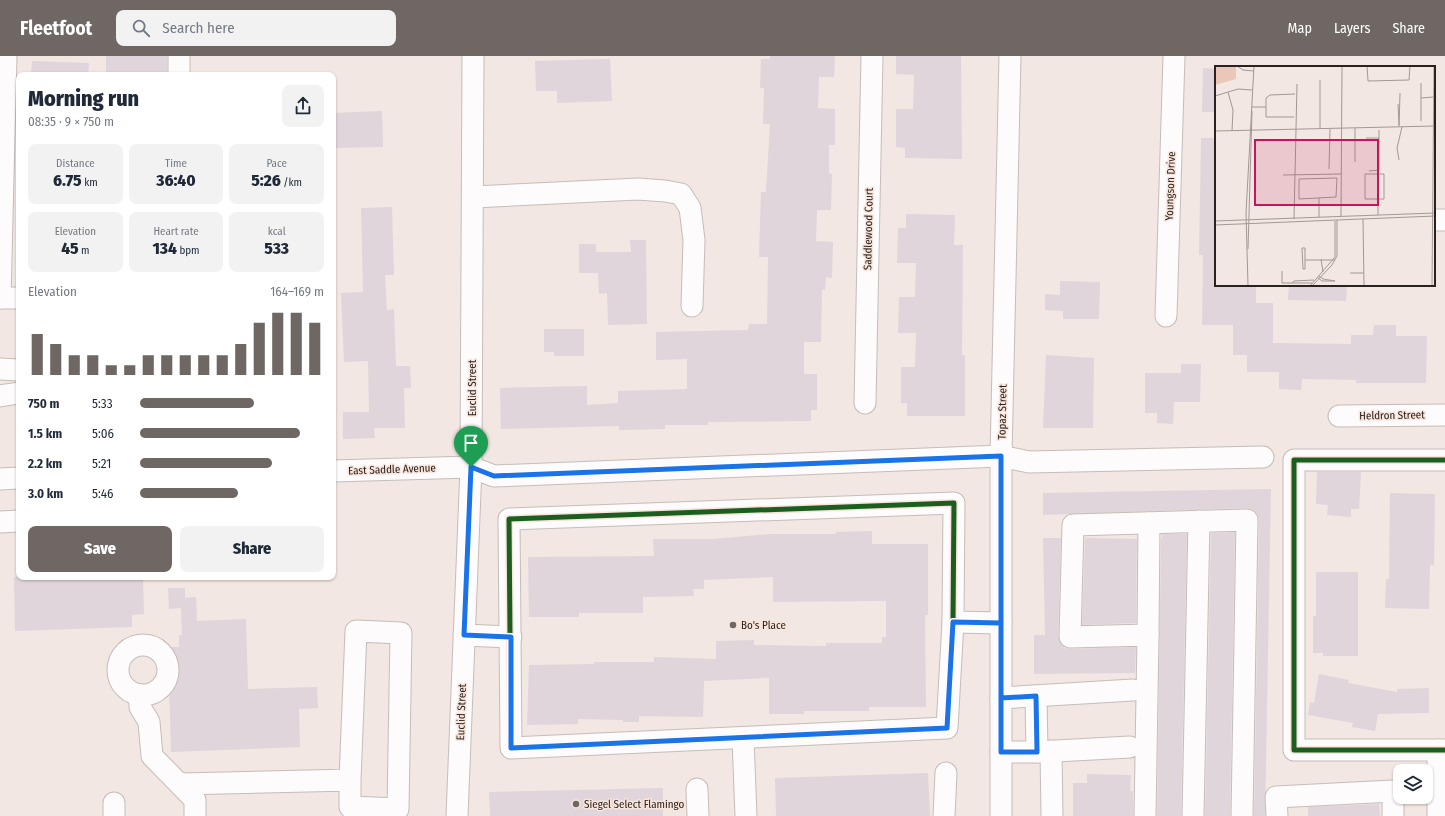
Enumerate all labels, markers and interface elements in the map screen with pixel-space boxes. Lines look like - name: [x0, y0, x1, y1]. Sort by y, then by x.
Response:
- search box: [116, 10, 396, 46]
- text: Fleetfoot: [20, 17, 92, 40]
- icon: search: [130, 17, 152, 39]
- text: Search here: [162, 19, 235, 37]
- text: Map: [1288, 20, 1312, 37]
- text: Layers: [1334, 20, 1370, 37]
- text: Share: [1392, 20, 1425, 37]
- inset map: [1215, 66, 1435, 286]
- text: Morning run: [28, 85, 139, 112]
- button: share: [282, 85, 324, 127]
- text: 08:35 · 9 × 750 m: [28, 114, 114, 129]
- street label: Youngson Drive: [1163, 151, 1178, 221]
- text: Distance: [56, 157, 95, 170]
- text: Time: [165, 157, 187, 170]
- text: Pace: [266, 157, 287, 170]
- text: 6.75: [53, 170, 82, 191]
- text: 36:40: [156, 170, 196, 191]
- text: 5:26: [251, 170, 281, 191]
- text: km: [82, 176, 98, 189]
- text: /km: [281, 176, 302, 189]
- street label: Saddlewood Court: [861, 187, 876, 270]
- text: Elevation: [55, 225, 96, 238]
- text: Heart rate: [153, 225, 199, 238]
- text: kcal: [268, 225, 286, 238]
- text: 45: [61, 238, 78, 259]
- text: 134: [152, 238, 177, 259]
- text: 533: [264, 238, 289, 259]
- text: m: [78, 244, 89, 257]
- text: bpm: [177, 244, 200, 257]
- text: Elevation: [28, 284, 77, 299]
- text: 164–169 m: [270, 284, 324, 299]
- street label: Euclid Street: [466, 359, 479, 416]
- street label: Topaz Street: [996, 384, 1009, 440]
- text: 750 m: [28, 396, 60, 411]
- text: 5:33: [92, 396, 113, 411]
- street label: Heldron Street: [1359, 408, 1425, 423]
- text: 1.5 km: [28, 426, 62, 441]
- text: 5:06: [92, 426, 114, 441]
- pin: [454, 426, 488, 467]
- icon: arrive: [460, 432, 482, 454]
- text: 2.2 km: [28, 456, 62, 471]
- text: 5:21: [92, 456, 111, 471]
- street label: East Saddle Avenue: [348, 461, 436, 478]
- text: 3.0 km: [28, 486, 63, 501]
- text: 5:46: [92, 486, 113, 501]
- button: Save: [28, 526, 172, 572]
- button: Share: [180, 526, 324, 572]
- place label: Bo's Place: [741, 619, 786, 632]
- marker: Bo's Place: [728, 620, 738, 630]
- street label: Euclid Street: [454, 683, 469, 741]
- map controls: [1393, 764, 1433, 804]
- button: layers: [1393, 764, 1433, 804]
- place label: Siegel Select Flamingo: [584, 798, 685, 811]
- marker: Siegel Select Flamingo: [571, 799, 581, 809]

